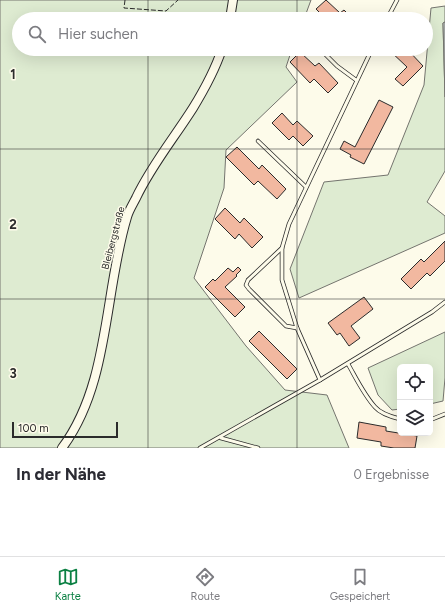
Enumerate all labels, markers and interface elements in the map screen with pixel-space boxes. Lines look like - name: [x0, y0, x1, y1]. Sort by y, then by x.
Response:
- search box: [12, 12, 433, 56]
- icon: search: [26, 23, 48, 45]
- text: Hier suchen: [58, 25, 138, 43]
- text: 1: [10, 67, 16, 82]
- street label: Bleibergstraße: [98, 205, 128, 271]
- text: 2: [9, 217, 17, 232]
- map controls: [397, 364, 433, 436]
- button: locate: [397, 364, 433, 400]
- text: 3: [9, 366, 17, 381]
- button: layers: [397, 400, 433, 436]
- scale bar: [12, 420, 118, 439]
- text: 100 m: [18, 422, 49, 435]
- text: In der Nähe: [16, 464, 106, 484]
- text: 0 Ergebnisse: [354, 467, 429, 482]
- tab: Karte: [55, 566, 81, 603]
- tab: Route: [191, 566, 220, 603]
- tab: Gespeichert: [330, 566, 390, 603]

